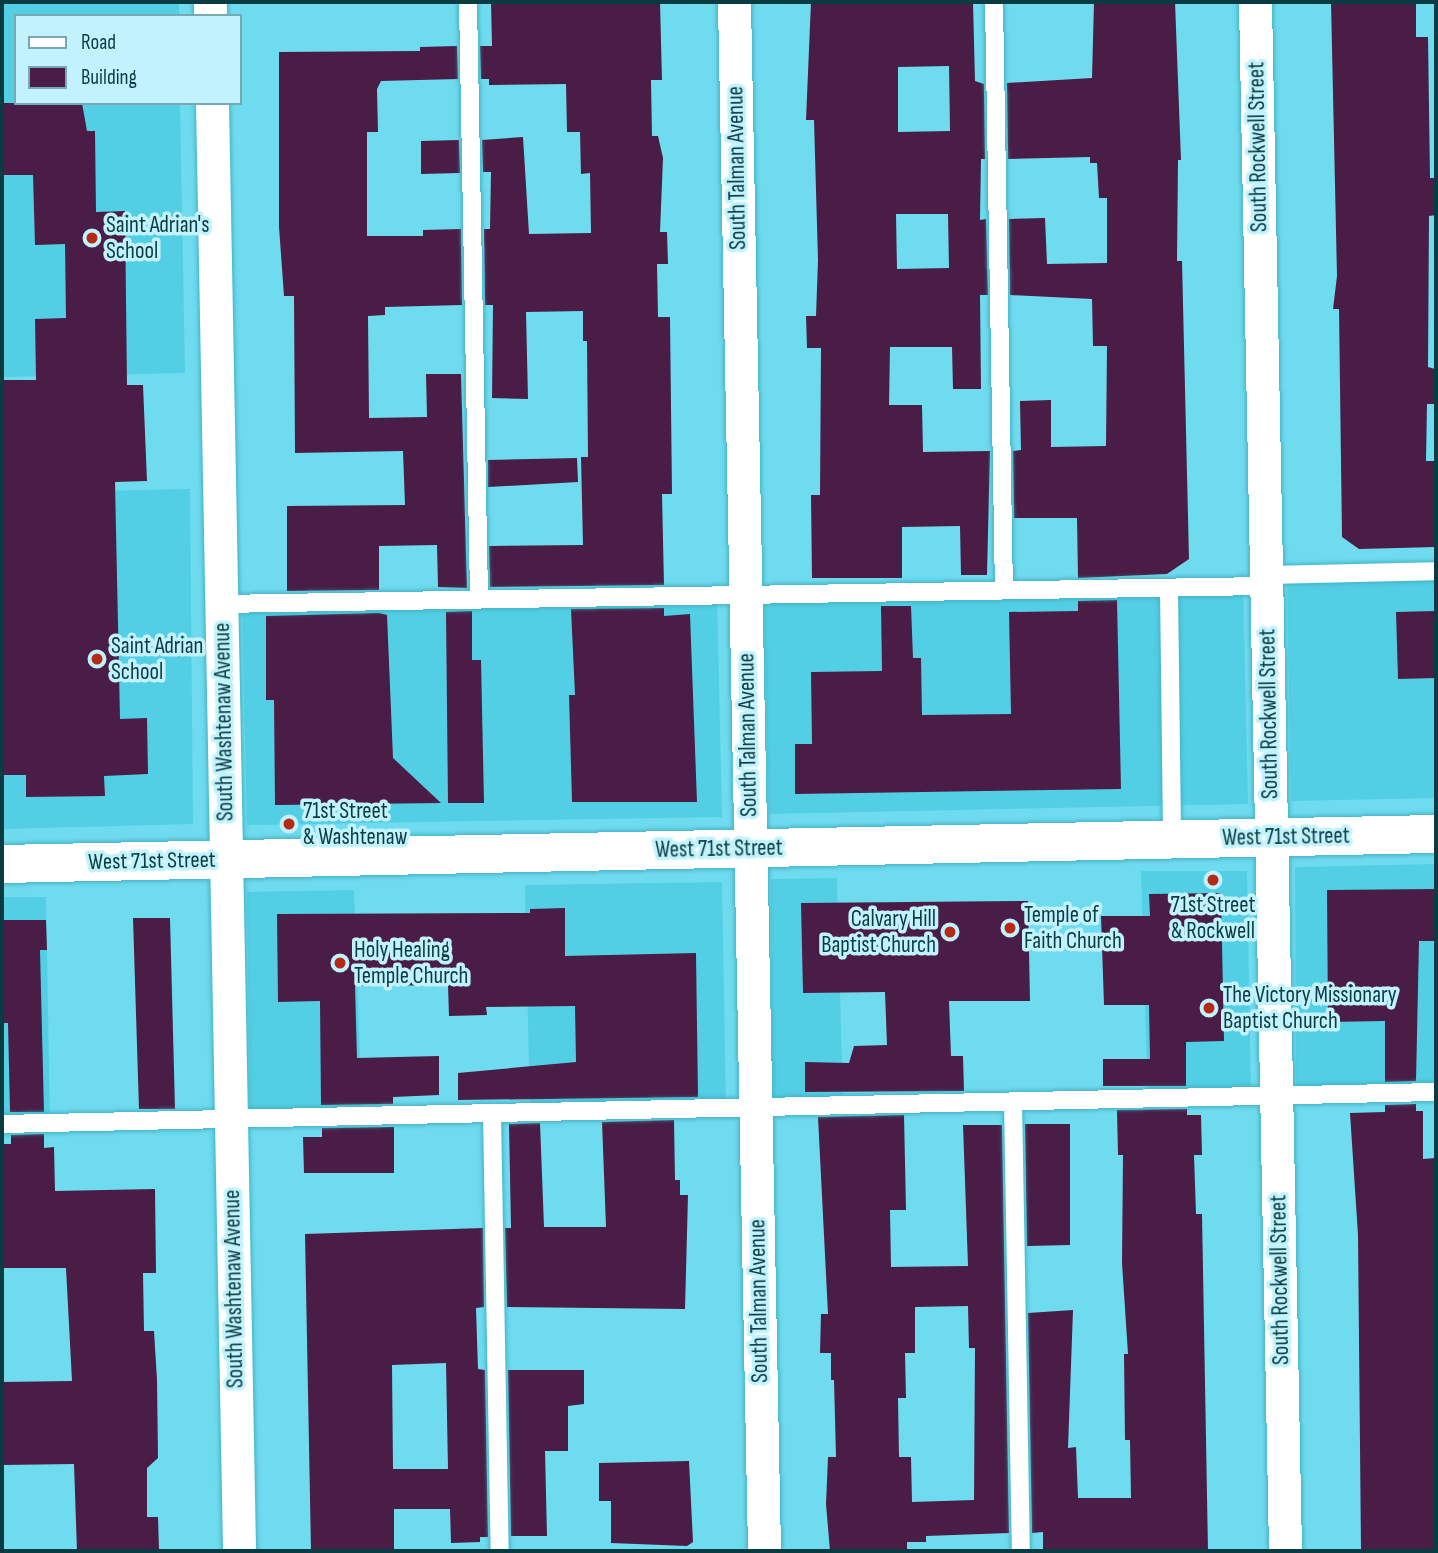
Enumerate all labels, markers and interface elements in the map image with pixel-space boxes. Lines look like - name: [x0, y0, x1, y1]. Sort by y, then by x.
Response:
- legend: [14, 14, 242, 105]
- text: Road: [81, 30, 116, 55]
- street label: South Rockwell Street: [1243, 62, 1273, 232]
- text: Building: [81, 65, 137, 90]
- street label: South Talman Avenue: [722, 86, 752, 250]
- place label: Saint Adrian's School: [106, 211, 209, 265]
- marker: Saint Adrian's School: [84, 230, 100, 246]
- street label: South Washtenaw Avenue: [208, 623, 240, 821]
- street label: South Rockwell Street: [1254, 629, 1284, 799]
- place label: Saint Adrian School: [111, 632, 203, 686]
- marker: Saint Adrian School: [89, 651, 105, 667]
- street label: South Talman Avenue: [733, 653, 763, 817]
- place label: 71st Street & Washtenaw: [303, 797, 407, 851]
- marker: 71st Street & Washtenaw: [281, 816, 297, 832]
- street label: West 71st Street: [1222, 822, 1350, 852]
- street label: West 71st Street: [655, 834, 783, 864]
- street label: West 71st Street: [88, 846, 216, 876]
- marker: 71st Street & Rockwell: [1205, 872, 1221, 888]
- place label: 71st Street & Rockwell: [1171, 891, 1255, 945]
- place label: Temple of Faith Church: [1024, 901, 1122, 955]
- place label: Calvary Hill Baptist Church: [821, 905, 936, 959]
- marker: Temple of Faith Church: [1002, 920, 1018, 936]
- marker: Calvary Hill Baptist Church: [942, 924, 958, 940]
- place label: Holy Healing Temple Church: [354, 936, 468, 990]
- marker: Holy Healing Temple Church: [332, 955, 348, 971]
- place label: The Victory Missionary Baptist Church: [1223, 981, 1397, 1035]
- marker: The Victory Missionary Baptist Church: [1201, 1000, 1217, 1016]
- street label: South Washtenaw Avenue: [218, 1190, 250, 1388]
- street label: South Rockwell Street: [1265, 1195, 1295, 1365]
- street label: South Talman Avenue: [744, 1219, 774, 1383]

